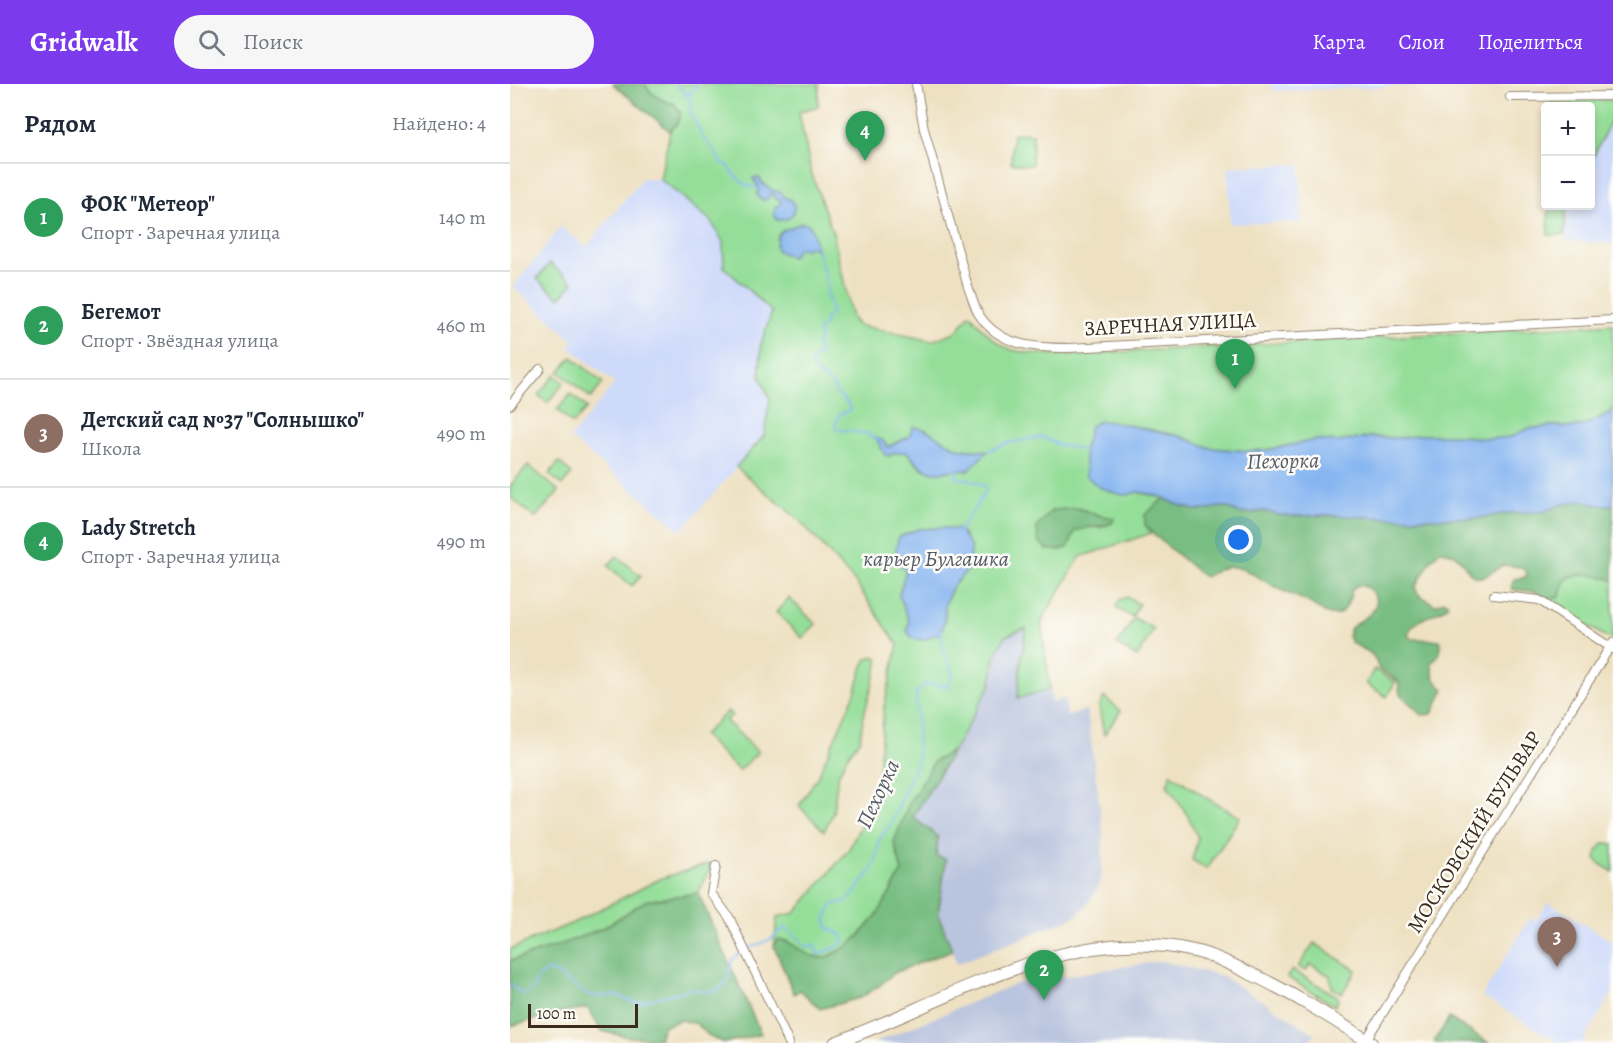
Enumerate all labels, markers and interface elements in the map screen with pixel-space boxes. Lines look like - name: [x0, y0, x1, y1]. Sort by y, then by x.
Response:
- search box: [174, 15, 594, 69]
- text: Gridwalk: [30, 23, 138, 61]
- icon: search: [195, 26, 228, 59]
- text: Поиск: [243, 27, 303, 57]
- text: Карта: [1312, 28, 1365, 56]
- text: Слои: [1398, 28, 1445, 56]
- text: Поделиться: [1478, 28, 1583, 56]
- map controls: [1541, 102, 1595, 210]
- button: +: [1541, 102, 1595, 156]
- text: Рядом: [24, 106, 96, 141]
- text: Найдено: 4: [392, 110, 486, 137]
- pin: 4: [846, 112, 884, 161]
- button: −: [1541, 156, 1595, 210]
- text: ФОК "Метеор": [81, 189, 215, 219]
- text: 1: [40, 204, 47, 231]
- text: 140 m: [439, 204, 486, 231]
- text: Спорт · Заречная улица: [81, 219, 280, 246]
- text: Бегемот: [81, 297, 161, 327]
- street label: ЗАРЕЧНАЯ УЛИЦА: [1083, 305, 1257, 342]
- text: 2: [39, 312, 48, 339]
- text: 460 m: [436, 312, 486, 339]
- text: Спорт · Звёздная улица: [81, 327, 279, 354]
- pin: 1: [1216, 340, 1254, 389]
- text: Детский сад №37 "Солнышко": [81, 405, 364, 435]
- text: 3: [39, 420, 48, 447]
- text: 490 m: [437, 420, 486, 447]
- text: Школа: [81, 435, 141, 462]
- water label: Пехорка: [1246, 445, 1320, 477]
- text: Lady Stretch: [81, 513, 196, 543]
- your location: [1224, 525, 1253, 554]
- text: 4: [39, 528, 48, 555]
- text: 490 m: [437, 528, 486, 555]
- text: Спорт · Заречная улица: [81, 543, 280, 570]
- water label: карьер Булгашка: [863, 544, 1009, 574]
- street label: МОСКОВСКИЙ БУЛЬВАР: [1400, 725, 1548, 938]
- water label: Пехорка: [849, 755, 907, 833]
- pin: 3: [1538, 918, 1576, 967]
- pin: 2: [1024, 950, 1064, 1000]
- scale bar: [528, 1001, 638, 1028]
- text: 100 m: [537, 1003, 576, 1025]

